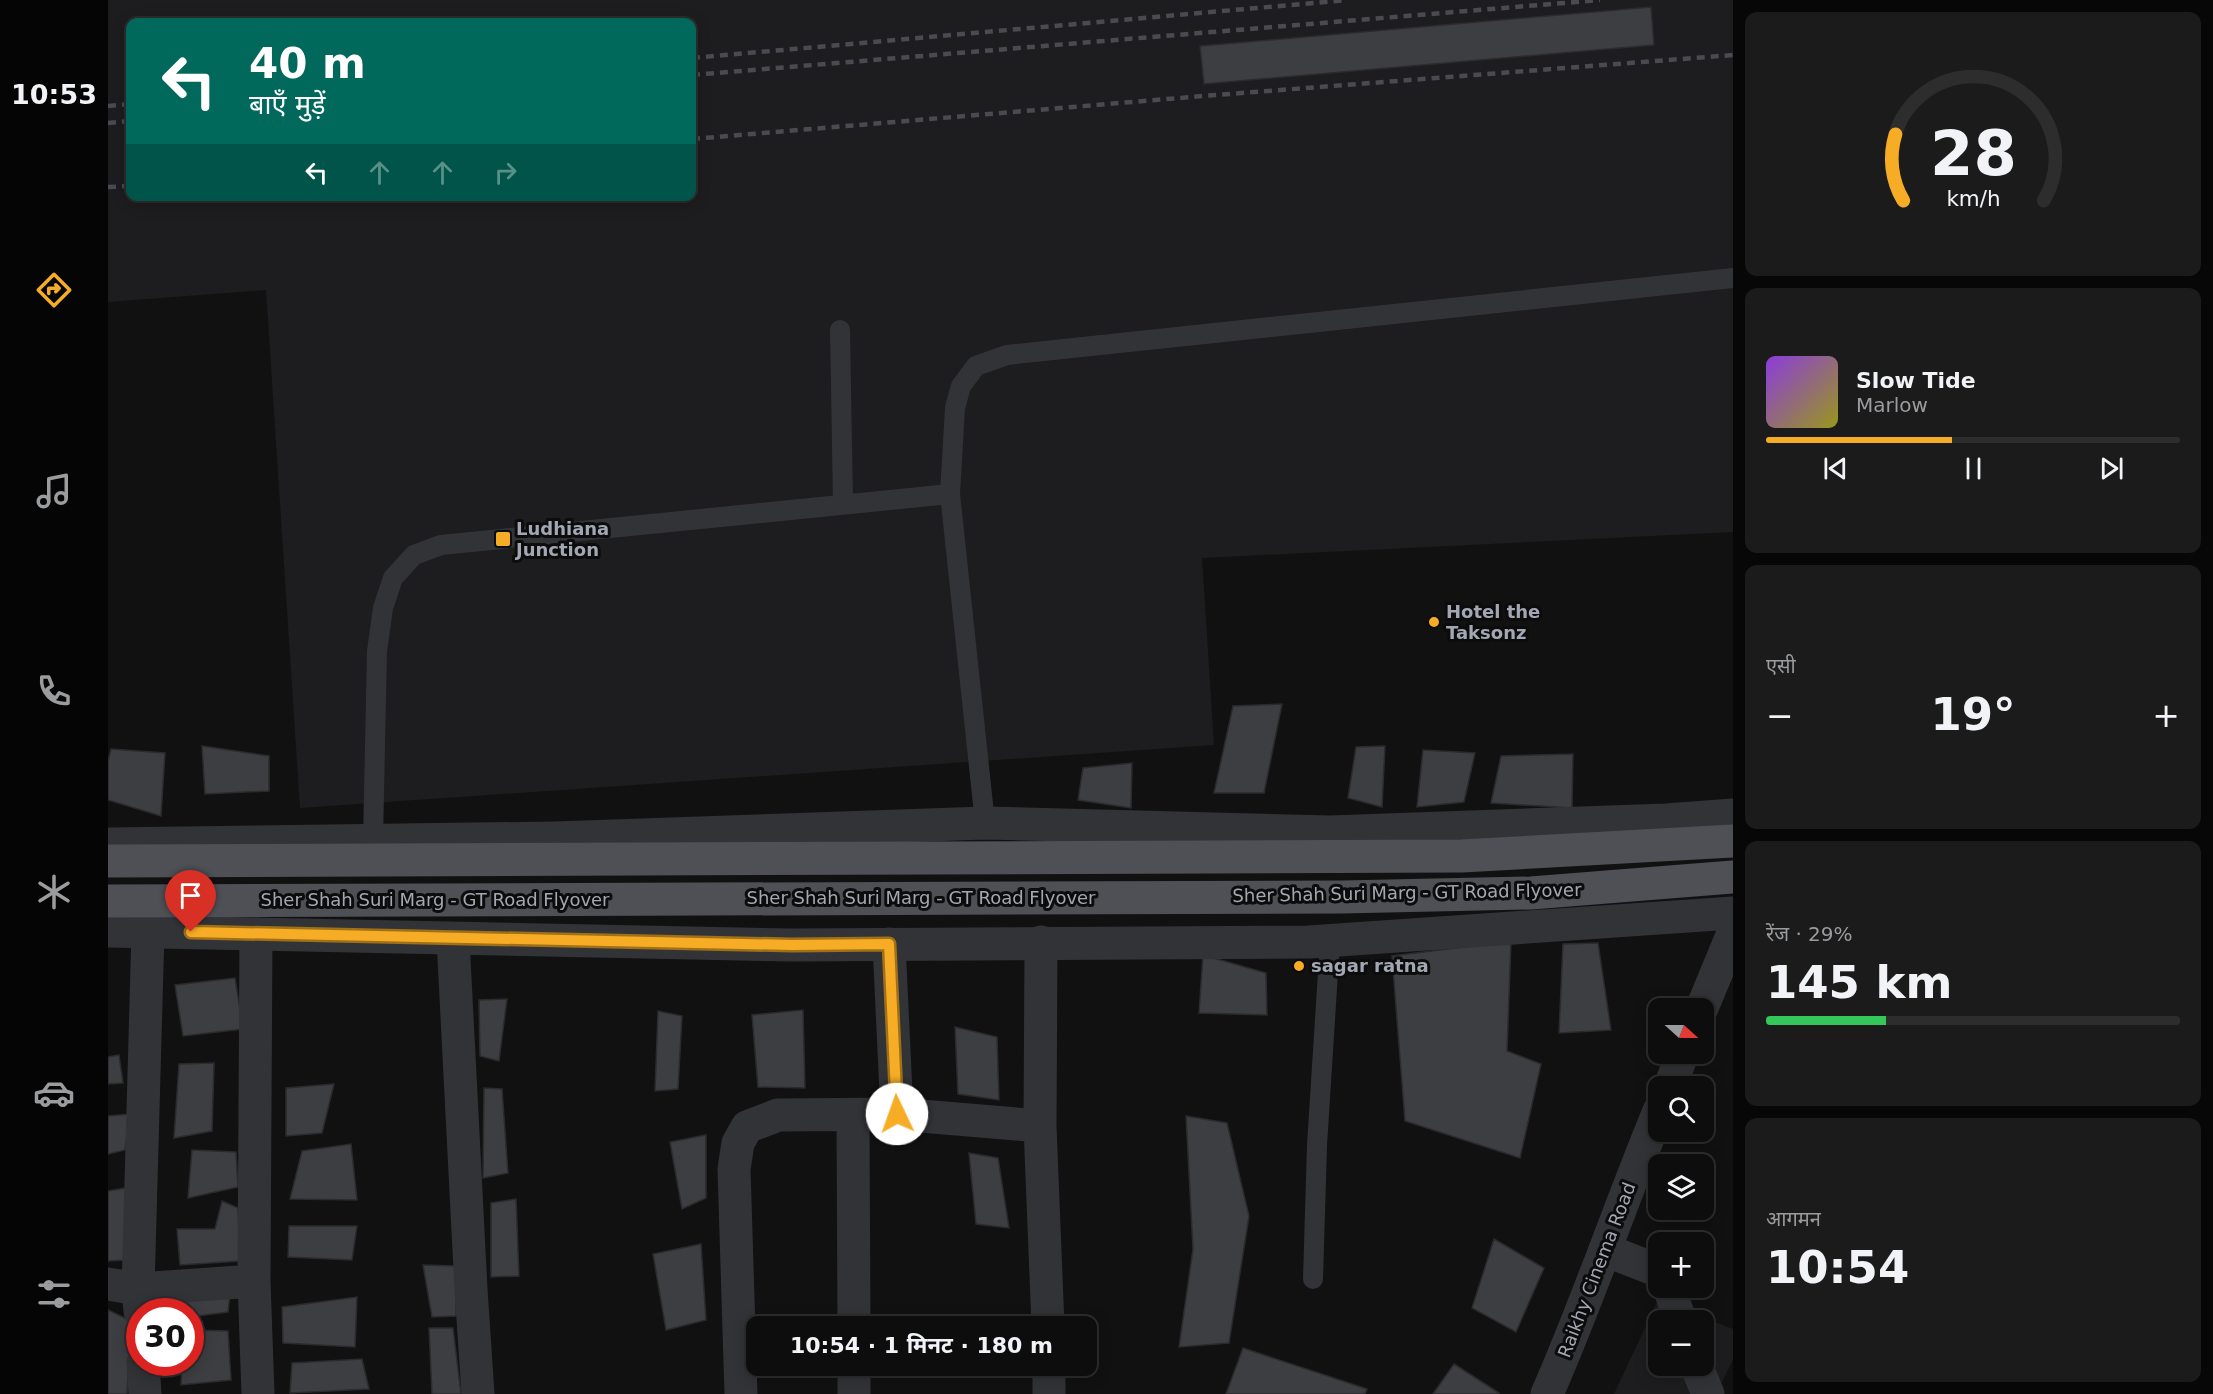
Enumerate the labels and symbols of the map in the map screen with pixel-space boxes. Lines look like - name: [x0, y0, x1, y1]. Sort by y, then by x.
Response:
- place label: Ludhiana Junction: [514, 518, 609, 560]
- marker: Ludhiana Junction: [494, 530, 512, 548]
- place label: Hotel the Taksonz: [1446, 601, 1540, 643]
- marker: Hotel the Taksonz: [1427, 615, 1441, 629]
- pin: [165, 870, 216, 932]
- street label: Sher Shah Suri Marg - GT Road Flyover: [1232, 879, 1582, 906]
- street label: Sher Shah Suri Marg - GT Road Flyover: [746, 887, 1096, 908]
- street label: Sher Shah Suri Marg - GT Road Flyover: [260, 889, 610, 910]
- place label: sagar ratna: [1311, 955, 1429, 976]
- marker: sagar ratna: [1292, 959, 1306, 973]
- north arrow: [1648, 998, 1714, 1064]
- position arrow: [865, 1082, 929, 1146]
- street label: Raikhy Cinema Road: [1553, 1179, 1640, 1360]
- speed limit sign: 30: [126, 1298, 204, 1376]

